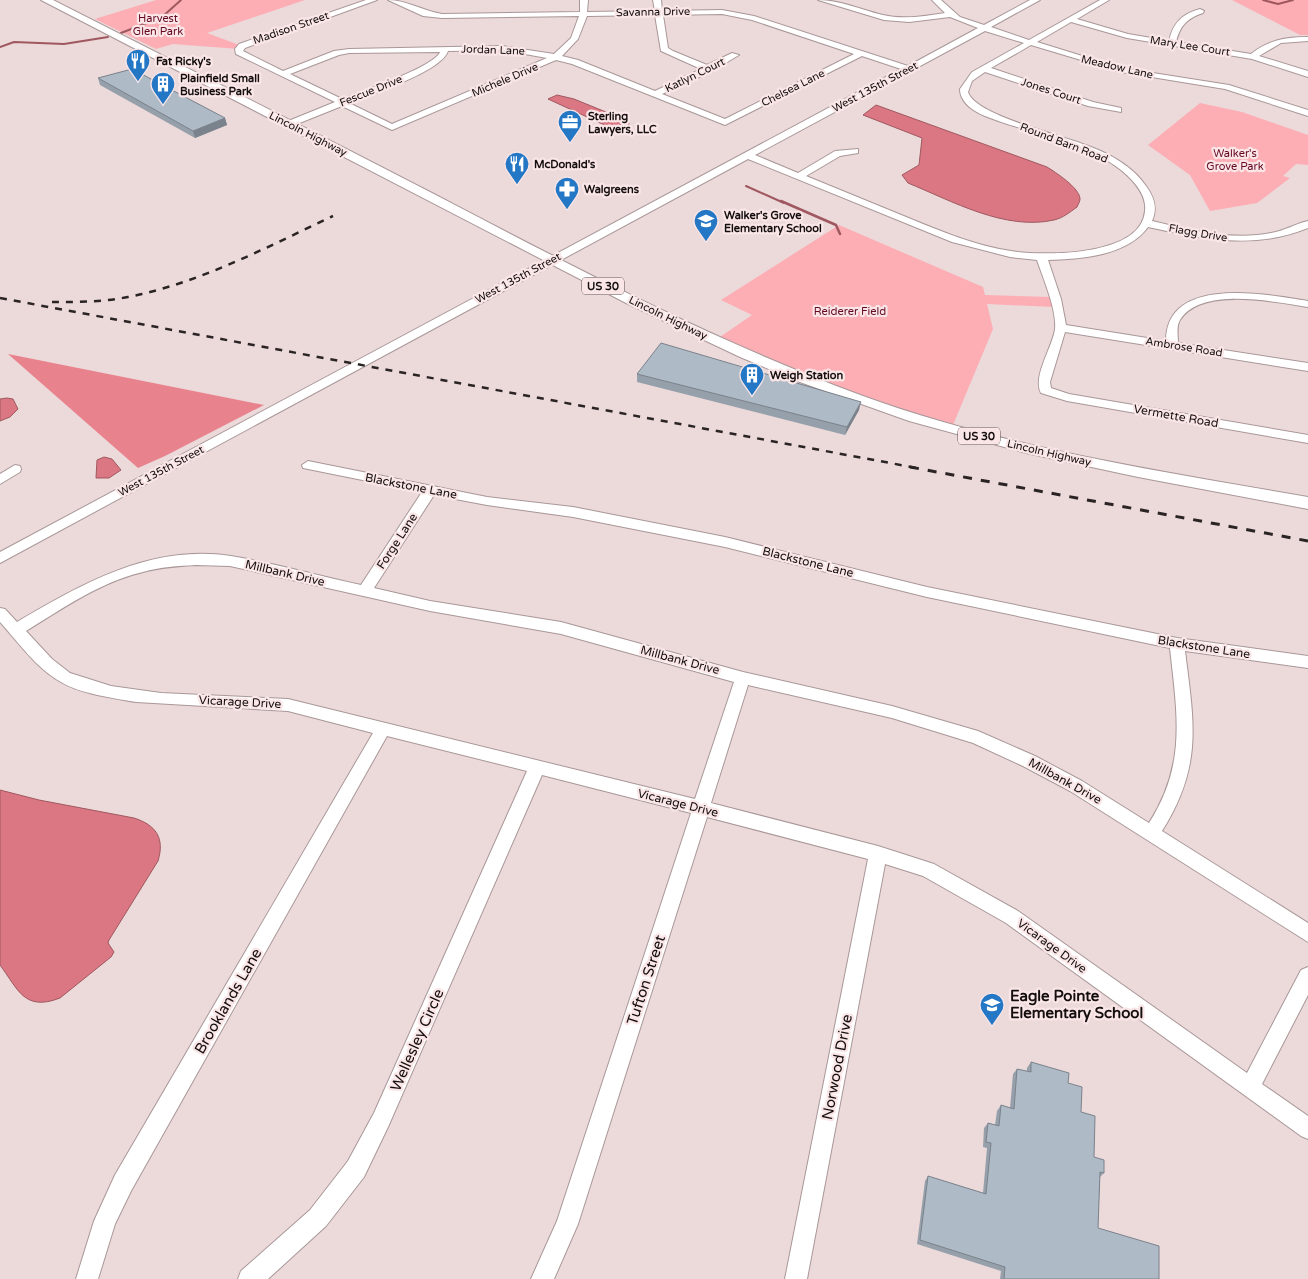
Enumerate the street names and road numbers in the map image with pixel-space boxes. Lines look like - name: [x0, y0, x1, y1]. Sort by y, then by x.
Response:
- street label: Savanna Drive: [616, 5, 690, 19]
- street label: Madison Street: [251, 9, 331, 47]
- street label: Mary Lee Court: [1149, 33, 1231, 59]
- street label: Jordan Lane: [461, 42, 525, 58]
- street label: Meadow Lane: [1080, 52, 1154, 82]
- street label: Katlyn Court: [663, 55, 727, 95]
- street label: West 135th Street: [830, 59, 920, 115]
- street label: Michele Drive: [470, 60, 540, 100]
- street label: Chelsea Lane: [759, 66, 827, 110]
- street label: Fescue Drive: [338, 73, 404, 109]
- street label: Jones Court: [1019, 75, 1083, 107]
- street label: Lincoln Highway: [267, 109, 349, 159]
- street label: Round Barn Road: [1018, 120, 1110, 166]
- street label: Flagg Drive: [1168, 221, 1228, 245]
- street label: West 135th Street: [473, 250, 563, 306]
- road number: US 30: [582, 278, 624, 294]
- street label: Lincoln Highway: [627, 293, 709, 343]
- street label: Ambrose Road: [1144, 334, 1224, 360]
- street label: Vermette Road: [1132, 402, 1220, 430]
- road number: US 30: [958, 428, 1000, 444]
- street label: Lincoln Highway: [1006, 437, 1092, 469]
- street label: West 135th Street: [116, 443, 206, 499]
- street label: Blackstone Lane: [364, 470, 458, 502]
- street label: Forge Lane: [374, 510, 420, 572]
- street label: Blackstone Lane: [761, 544, 855, 580]
- street label: Millbank Drive: [244, 557, 326, 589]
- street label: Blackstone Lane: [1157, 633, 1251, 661]
- street label: Millbank Drive: [639, 643, 721, 677]
- street label: Vicarage Drive: [198, 693, 282, 711]
- street label: Millbank Drive: [1026, 755, 1104, 807]
- street label: Vicarage Drive: [636, 786, 720, 820]
- street label: Vicarage Drive: [1014, 916, 1090, 976]
- street label: Tufton Street: [623, 932, 669, 1027]
- street label: Brooklands Lane: [191, 945, 265, 1057]
- street label: Wellesley Circle: [386, 986, 448, 1094]
- street label: Norwood Drive: [818, 1013, 856, 1121]

